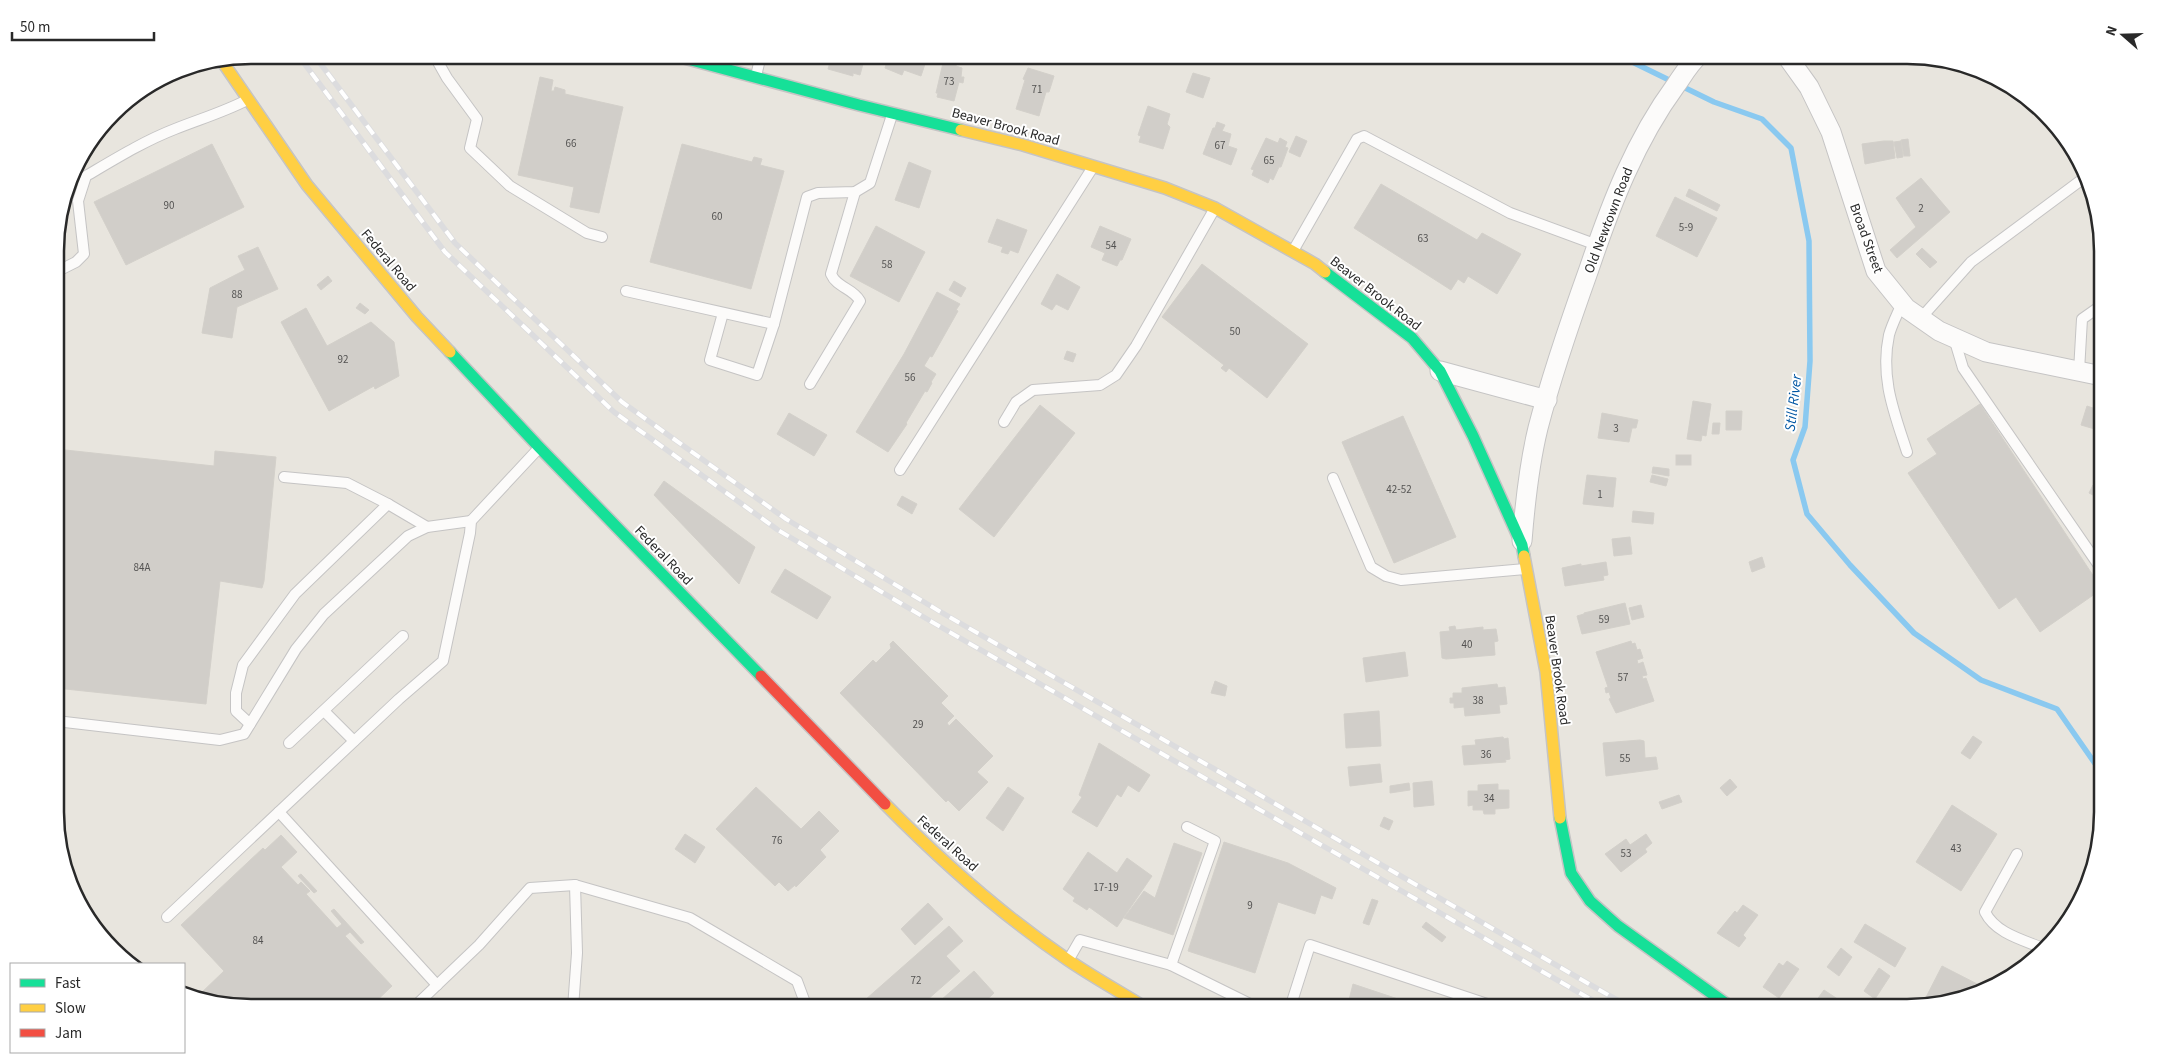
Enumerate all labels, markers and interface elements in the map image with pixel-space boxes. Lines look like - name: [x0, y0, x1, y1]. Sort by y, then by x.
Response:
- scale bar: [12, 10, 155, 42]
- north arrow: [2098, 10, 2148, 60]
- text: 50 m: [20, 17, 50, 38]
- text: N: [2101, 23, 2123, 39]
- house number: 73: [944, 74, 954, 89]
- house number: 71: [1032, 82, 1042, 97]
- street label: Beaver Brook Road: [950, 103, 1062, 151]
- house number: 66: [566, 136, 577, 151]
- house number: 67: [1215, 138, 1225, 153]
- house number: 65: [1264, 153, 1274, 168]
- street label: Old Newtown Road: [1579, 164, 1638, 276]
- house number: 90: [164, 198, 174, 213]
- street label: Broad Street: [1844, 201, 1888, 276]
- house number: 2: [1918, 201, 1924, 216]
- house number: 60: [712, 209, 722, 224]
- house number: 5-9: [1679, 220, 1693, 235]
- street label: Federal Road: [356, 225, 420, 296]
- house number: 63: [1418, 231, 1428, 246]
- house number: 54: [1106, 238, 1117, 253]
- street label: Beaver Brook Road: [1325, 252, 1425, 336]
- house number: 58: [882, 257, 893, 272]
- house number: 88: [232, 287, 243, 302]
- house number: 50: [1230, 324, 1240, 339]
- house number: 92: [338, 352, 348, 367]
- house number: 56: [905, 370, 916, 385]
- water label: Still River: [1780, 372, 1808, 433]
- house number: 3: [1613, 421, 1619, 436]
- house number: 42-52: [1386, 482, 1412, 497]
- house number: 1: [1597, 487, 1603, 502]
- street label: Federal Road: [630, 521, 697, 590]
- house number: 84A: [134, 560, 150, 575]
- house number: 59: [1599, 612, 1609, 627]
- street label: Beaver Brook Road: [1539, 614, 1575, 727]
- house number: 40: [1462, 637, 1472, 652]
- house number: 57: [1618, 670, 1628, 685]
- house number: 38: [1473, 693, 1484, 708]
- house number: 29: [913, 717, 923, 732]
- house number: 36: [1481, 747, 1492, 762]
- house number: 55: [1620, 751, 1630, 766]
- house number: 34: [1484, 791, 1495, 806]
- street label: Federal Road: [912, 811, 982, 877]
- house number: 76: [772, 833, 783, 848]
- house number: 43: [1951, 841, 1961, 856]
- house number: 53: [1621, 846, 1631, 861]
- house number: 17-19: [1093, 880, 1119, 895]
- house number: 9: [1247, 898, 1253, 913]
- house number: 84: [253, 933, 264, 948]
- legend: [10, 963, 185, 1053]
- text: Fast: [55, 973, 81, 994]
- house number: 72: [911, 973, 921, 988]
- text: Slow: [55, 998, 86, 1019]
- text: Jam: [55, 1023, 82, 1044]

